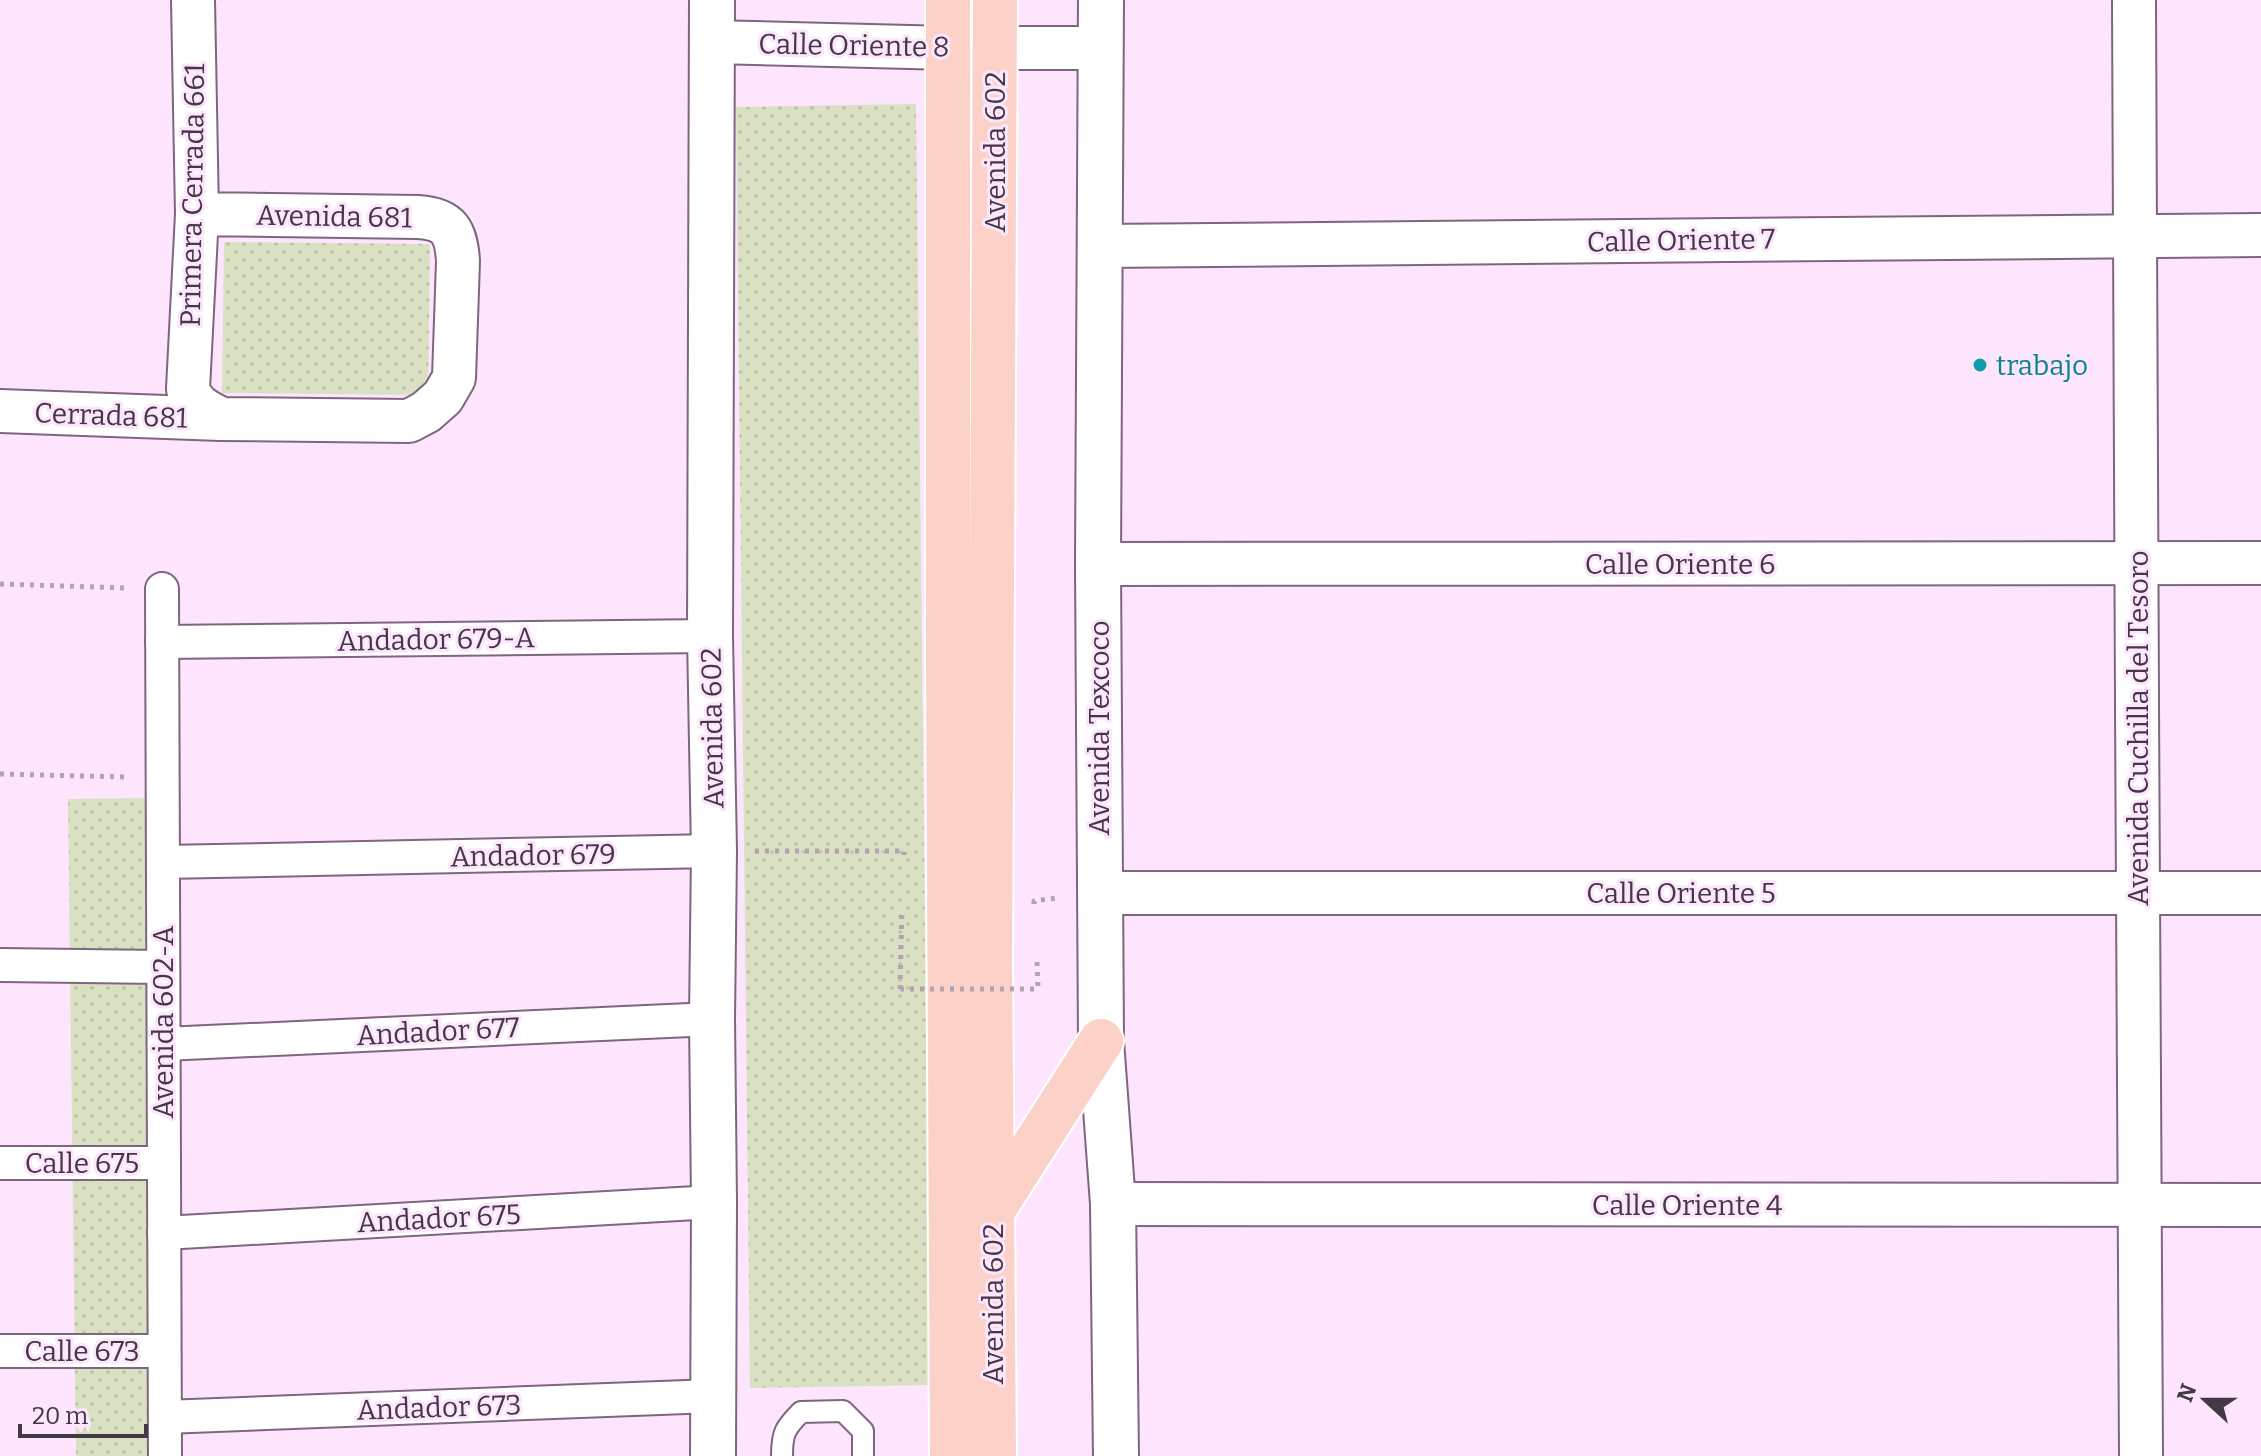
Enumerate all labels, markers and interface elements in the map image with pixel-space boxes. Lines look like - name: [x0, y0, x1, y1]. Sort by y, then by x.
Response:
- street label: Calle Oriente 8: [758, 27, 950, 64]
- street label: Primera Cerrada 661: [174, 62, 211, 327]
- street label: Avenida 602: [979, 72, 1012, 232]
- street label: Avenida 681: [256, 199, 413, 234]
- street label: Calle Oriente 7: [1587, 222, 1775, 259]
- place label: trabajo: [1996, 349, 2088, 382]
- marker: trabajo: [1971, 356, 1989, 374]
- street label: Cerrada 681: [34, 396, 189, 435]
- street label: Calle Oriente 6: [1585, 548, 1775, 581]
- street label: Avenida Cuchilla del Tesoro: [2122, 550, 2155, 906]
- street label: Avenida Texcoco: [1083, 620, 1116, 836]
- street label: Andador 679-A: [337, 621, 535, 658]
- street label: Avenida 602: [695, 647, 730, 809]
- street label: Andador 679: [450, 838, 616, 873]
- street label: Calle Oriente 5: [1586, 877, 1776, 910]
- street label: Avenida 602-A: [147, 925, 180, 1118]
- street label: Andador 677: [356, 1011, 521, 1052]
- street label: Calle 675: [25, 1147, 139, 1180]
- street label: Calle Oriente 4: [1592, 1189, 1782, 1222]
- street label: Andador 675: [356, 1198, 522, 1239]
- street label: Avenida 602: [977, 1224, 1010, 1384]
- street label: Calle 673: [24, 1335, 140, 1368]
- north arrow: [2165, 1360, 2245, 1440]
- text: N: [2171, 1380, 2202, 1406]
- scale bar: [20, 1388, 146, 1438]
- street label: Andador 673: [356, 1388, 522, 1427]
- text: 20 m: [32, 1402, 88, 1430]

